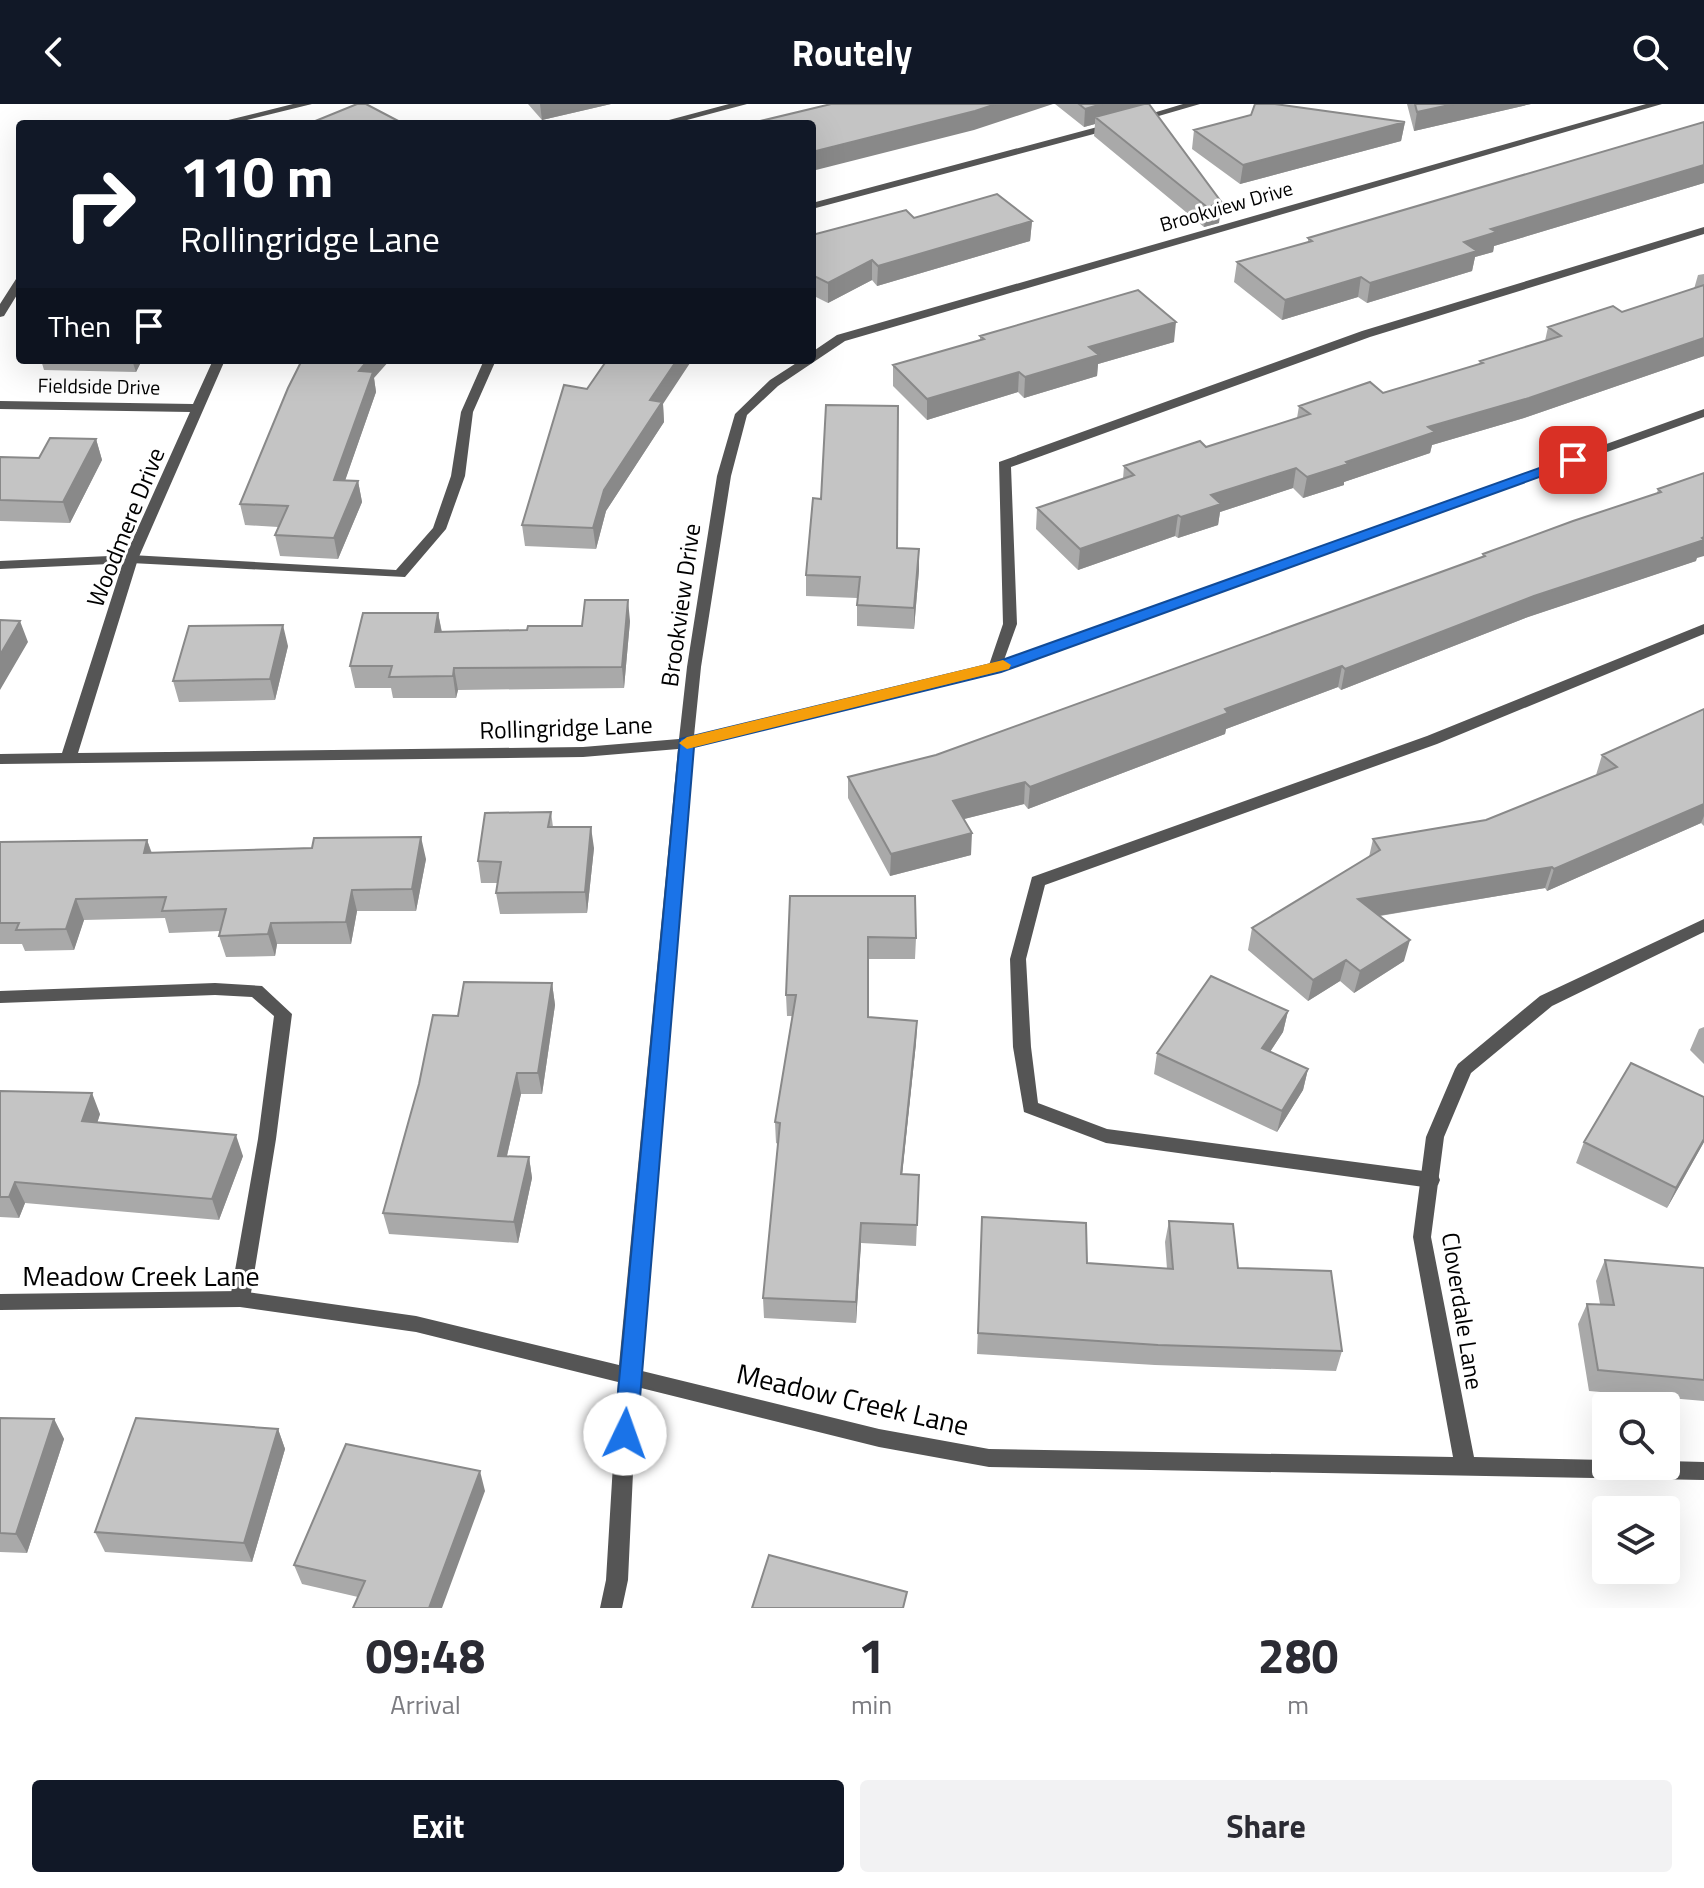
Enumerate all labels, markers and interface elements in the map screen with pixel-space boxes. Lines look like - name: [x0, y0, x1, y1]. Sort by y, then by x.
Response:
- text: Routely: [792, 25, 912, 80]
- icon: back: [32, 30, 76, 74]
- icon: search: [1628, 30, 1672, 74]
- text: 110 m: [180, 134, 333, 219]
- icon: right: [48, 152, 152, 256]
- street label: Brookview Drive: [1156, 172, 1296, 240]
- text: Rollingridge Lane: [180, 211, 440, 266]
- text: Then: [48, 303, 111, 349]
- icon: arrive: [127, 304, 171, 348]
- street label: Fieldside Drive: [37, 369, 161, 403]
- pin: [1539, 426, 1607, 494]
- icon: arrive: [1551, 438, 1595, 482]
- street label: Woodmere Drive: [77, 442, 173, 612]
- street label: Brookview Drive: [651, 521, 709, 689]
- street label: Rollingridge Lane: [479, 706, 653, 748]
- street label: Cloverdale Lane: [1433, 1230, 1493, 1392]
- street label: Meadow Creek Lane: [22, 1254, 260, 1297]
- street label: Meadow Creek Lane: [732, 1351, 974, 1447]
- position arrow: [583, 1392, 667, 1476]
- map controls: [1592, 1392, 1680, 1584]
- button: search: [1592, 1392, 1680, 1480]
- button: layers: [1592, 1496, 1680, 1584]
- text: 09:48: [366, 1619, 485, 1692]
- text: 1: [858, 1619, 885, 1692]
- text: 280: [1258, 1619, 1338, 1692]
- text: Arrival: [390, 1685, 461, 1724]
- text: min: [851, 1685, 892, 1724]
- text: m: [1287, 1685, 1309, 1724]
- button: Exit: [32, 1780, 844, 1872]
- button: Share: [860, 1780, 1672, 1872]

